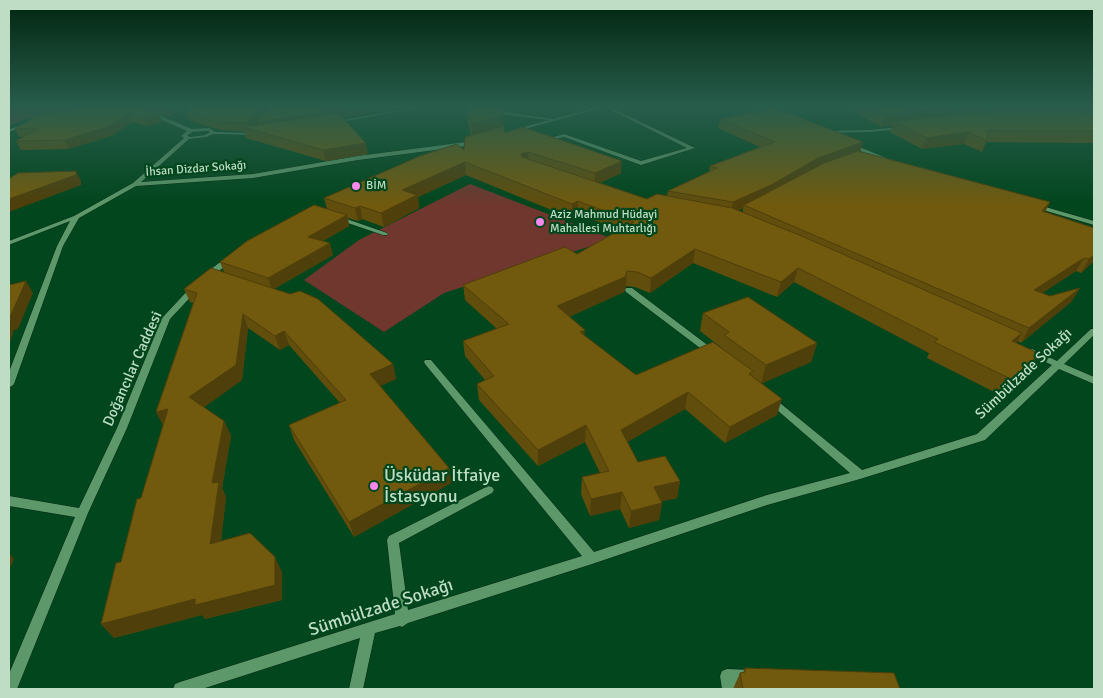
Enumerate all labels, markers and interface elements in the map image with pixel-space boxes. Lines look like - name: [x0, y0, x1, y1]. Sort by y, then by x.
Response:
- street label: İhsan Dizdar Sokağı: [145, 158, 247, 180]
- place label: BİM: [366, 179, 386, 193]
- marker: BİM: [350, 180, 362, 192]
- place label: Aziz Mahmud Hüdayi Mahallesi Muhtarlığı: [550, 208, 657, 236]
- marker: Aziz Mahmud Hüdayi Mahallesi Muhtarlığı: [534, 216, 546, 228]
- street label: Doğancılar Caddesi: [100, 309, 166, 429]
- street label: Sümbülzade Sokağı: [972, 325, 1076, 423]
- place label: Üsküdar İtfaiye İstasyonu: [384, 465, 500, 508]
- marker: Üsküdar İtfaiye İstasyonu: [368, 480, 380, 492]
- street label: Sümbülzade Sokağı: [306, 574, 456, 642]

